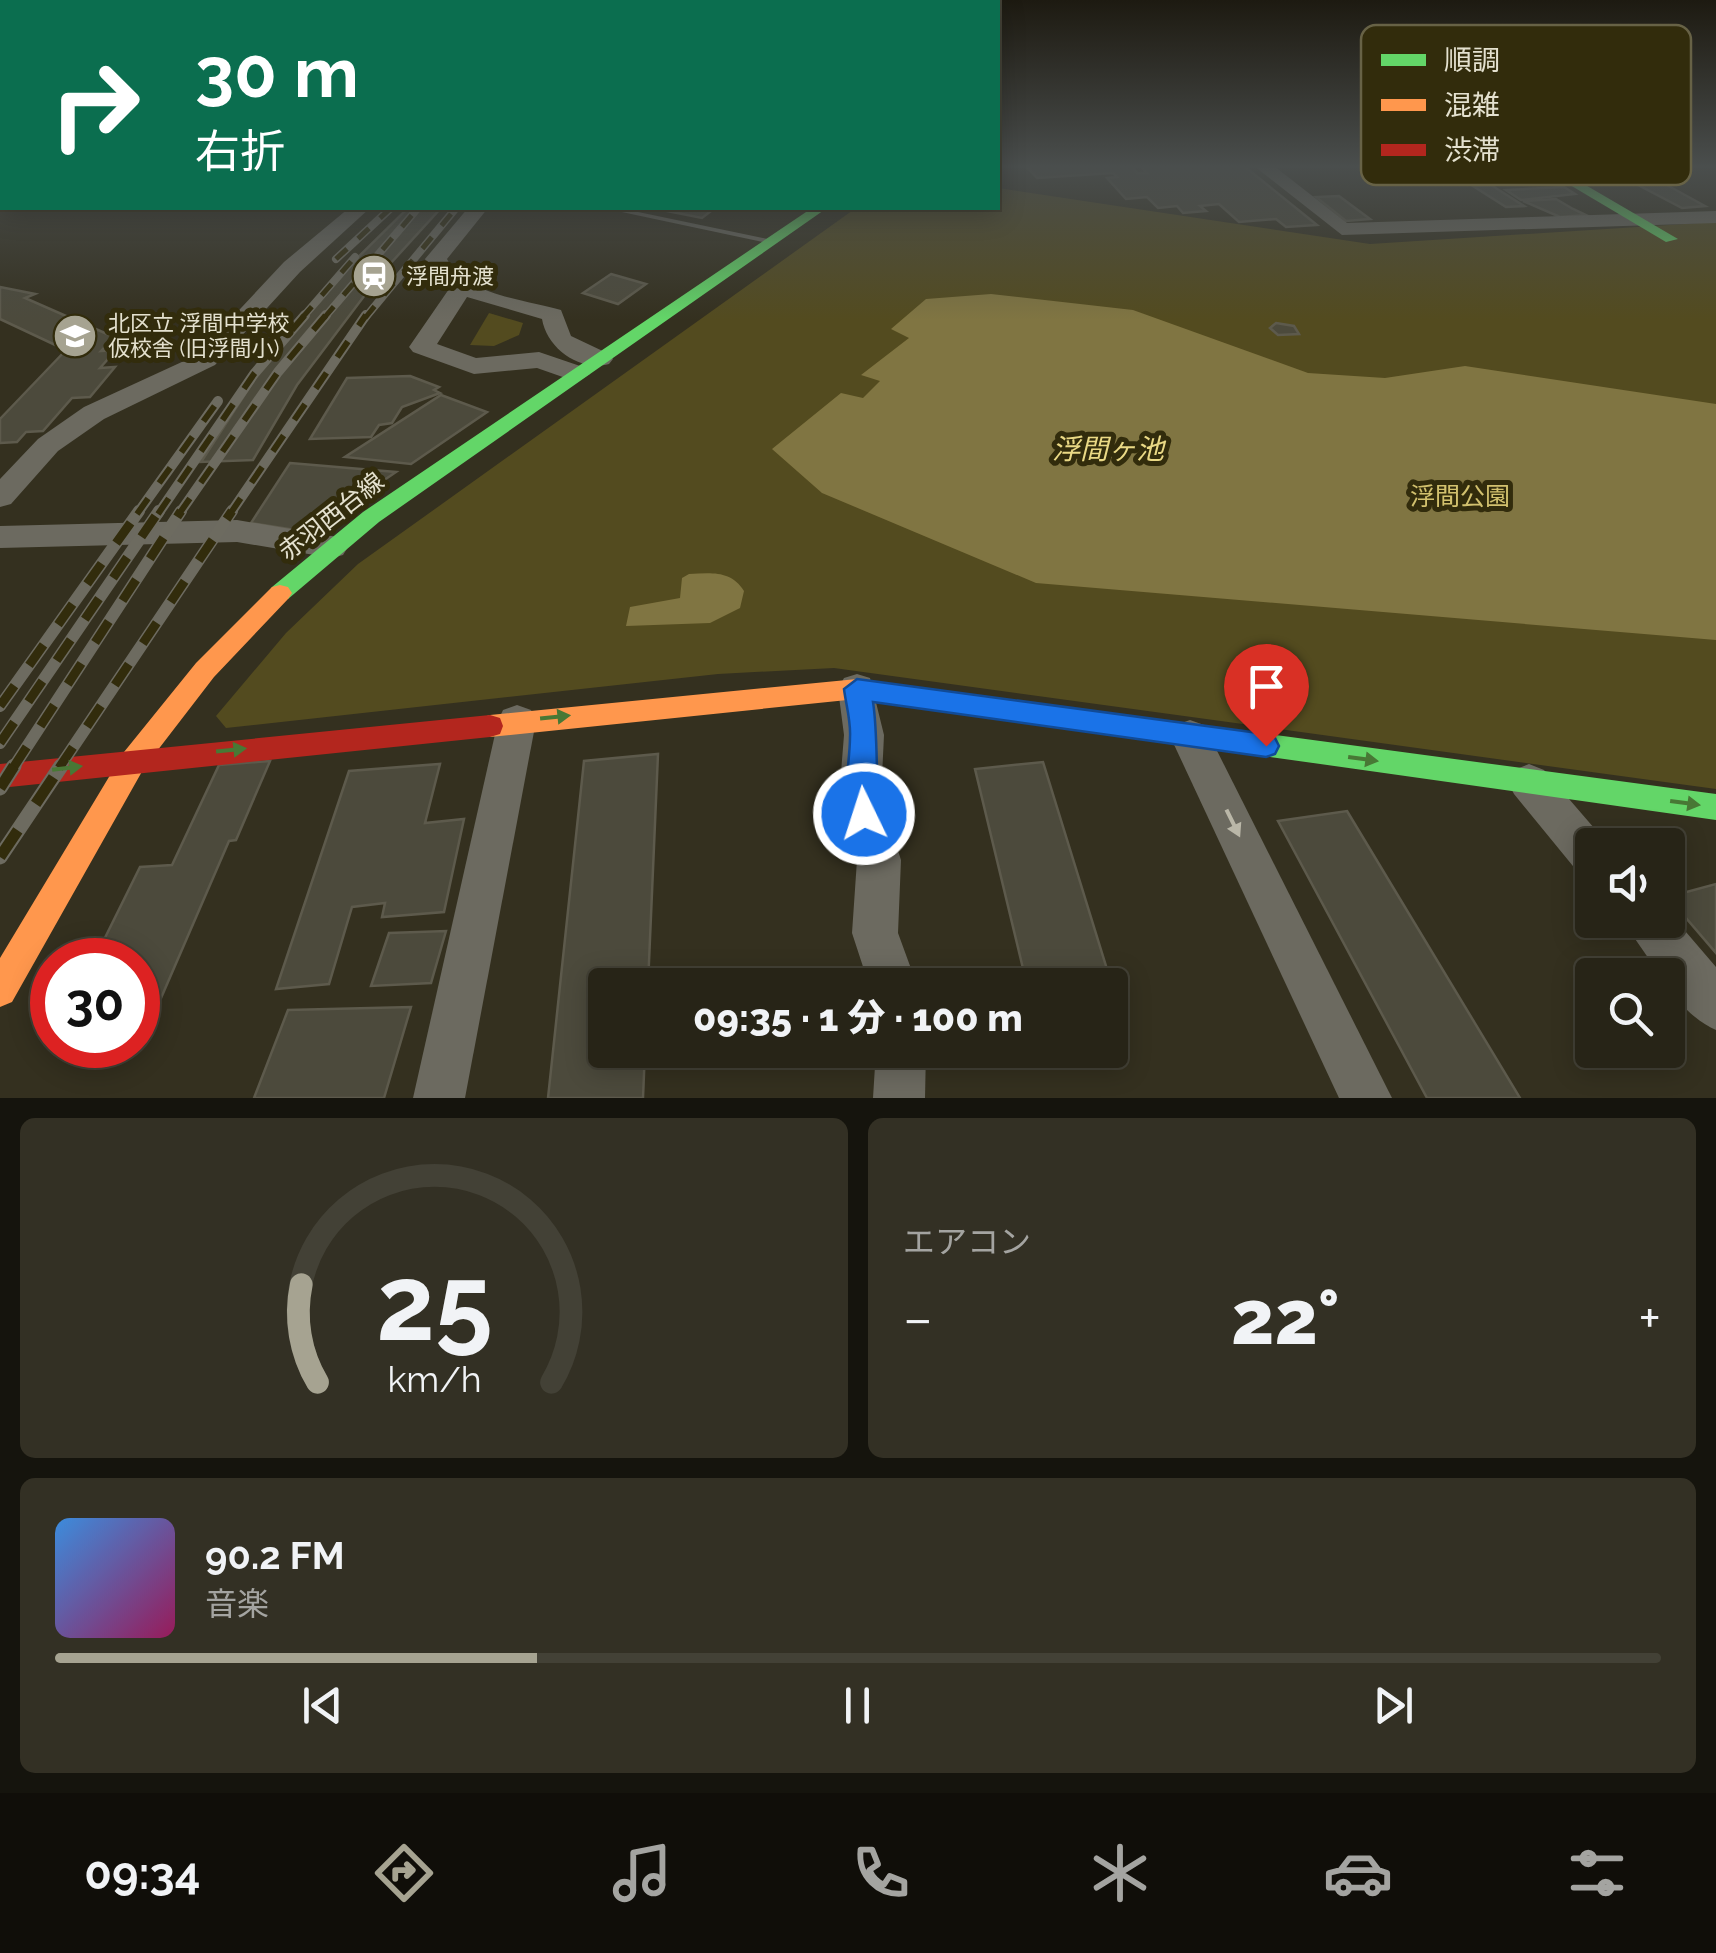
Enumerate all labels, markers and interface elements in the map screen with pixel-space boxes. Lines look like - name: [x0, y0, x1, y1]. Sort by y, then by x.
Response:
- legend: [1361, 25, 1691, 185]
- text: 30 m: [195, 31, 359, 113]
- icon: right: [30, 40, 160, 170]
- text: 順調: [1444, 44, 1500, 77]
- text: 混雑: [1444, 89, 1500, 122]
- text: 右折: [195, 125, 285, 178]
- text: 渋滞: [1444, 134, 1500, 167]
- station icon: 浮間舟渡: [351, 253, 397, 299]
- place label: 浮間舟渡: [406, 263, 494, 289]
- place label: 北区立 浮間中学校 仮校舎 (旧浮間小): [108, 310, 290, 361]
- school or university icon: 北区立 浮間中学校 仮校舎 (旧浮間小): [52, 313, 98, 359]
- water label: 浮間ヶ池: [1052, 433, 1167, 466]
- street label: 赤羽西台線: [273, 466, 389, 566]
- park label: 浮間公園: [1410, 481, 1510, 511]
- pin: [1224, 644, 1309, 747]
- icon: arrive: [1239, 659, 1294, 714]
- one-way arrow: [539, 709, 571, 725]
- one-way arrow: [216, 742, 248, 758]
- one-way arrow: [1348, 751, 1380, 767]
- one-way arrow: [52, 760, 84, 776]
- position arrow: [812, 762, 916, 866]
- one-way arrow: [1670, 795, 1702, 811]
- one-way arrow: [1224, 809, 1241, 838]
- map controls: [1575, 828, 1685, 1068]
- button: sound: [1575, 828, 1685, 938]
- speed limit sign: 30: [30, 938, 160, 1068]
- button: search: [1575, 958, 1685, 1068]
- text: 09:35 · 1 分 · 100 m: [693, 995, 1023, 1040]
- text: エアコン: [903, 1223, 1031, 1260]
- text: 25: [376, 1242, 492, 1364]
- text: 22°: [1231, 1273, 1340, 1362]
- text: −: [903, 1286, 933, 1351]
- text: +: [1638, 1286, 1661, 1351]
- text: km/h: [387, 1358, 481, 1400]
- text: 90.2 FM: [205, 1533, 345, 1578]
- text: 音楽: [205, 1585, 269, 1622]
- icon: previous: [295, 1678, 350, 1733]
- icon: pause: [830, 1678, 885, 1733]
- icon: next: [1366, 1678, 1421, 1733]
- icon: directions: [369, 1838, 439, 1908]
- icon: music: [607, 1838, 677, 1908]
- icon: phone: [846, 1838, 916, 1908]
- icon: climate: [1085, 1838, 1155, 1908]
- icon: car: [1323, 1838, 1393, 1908]
- icon: filters: [1562, 1838, 1632, 1908]
- text: 09:34: [84, 1847, 200, 1900]

